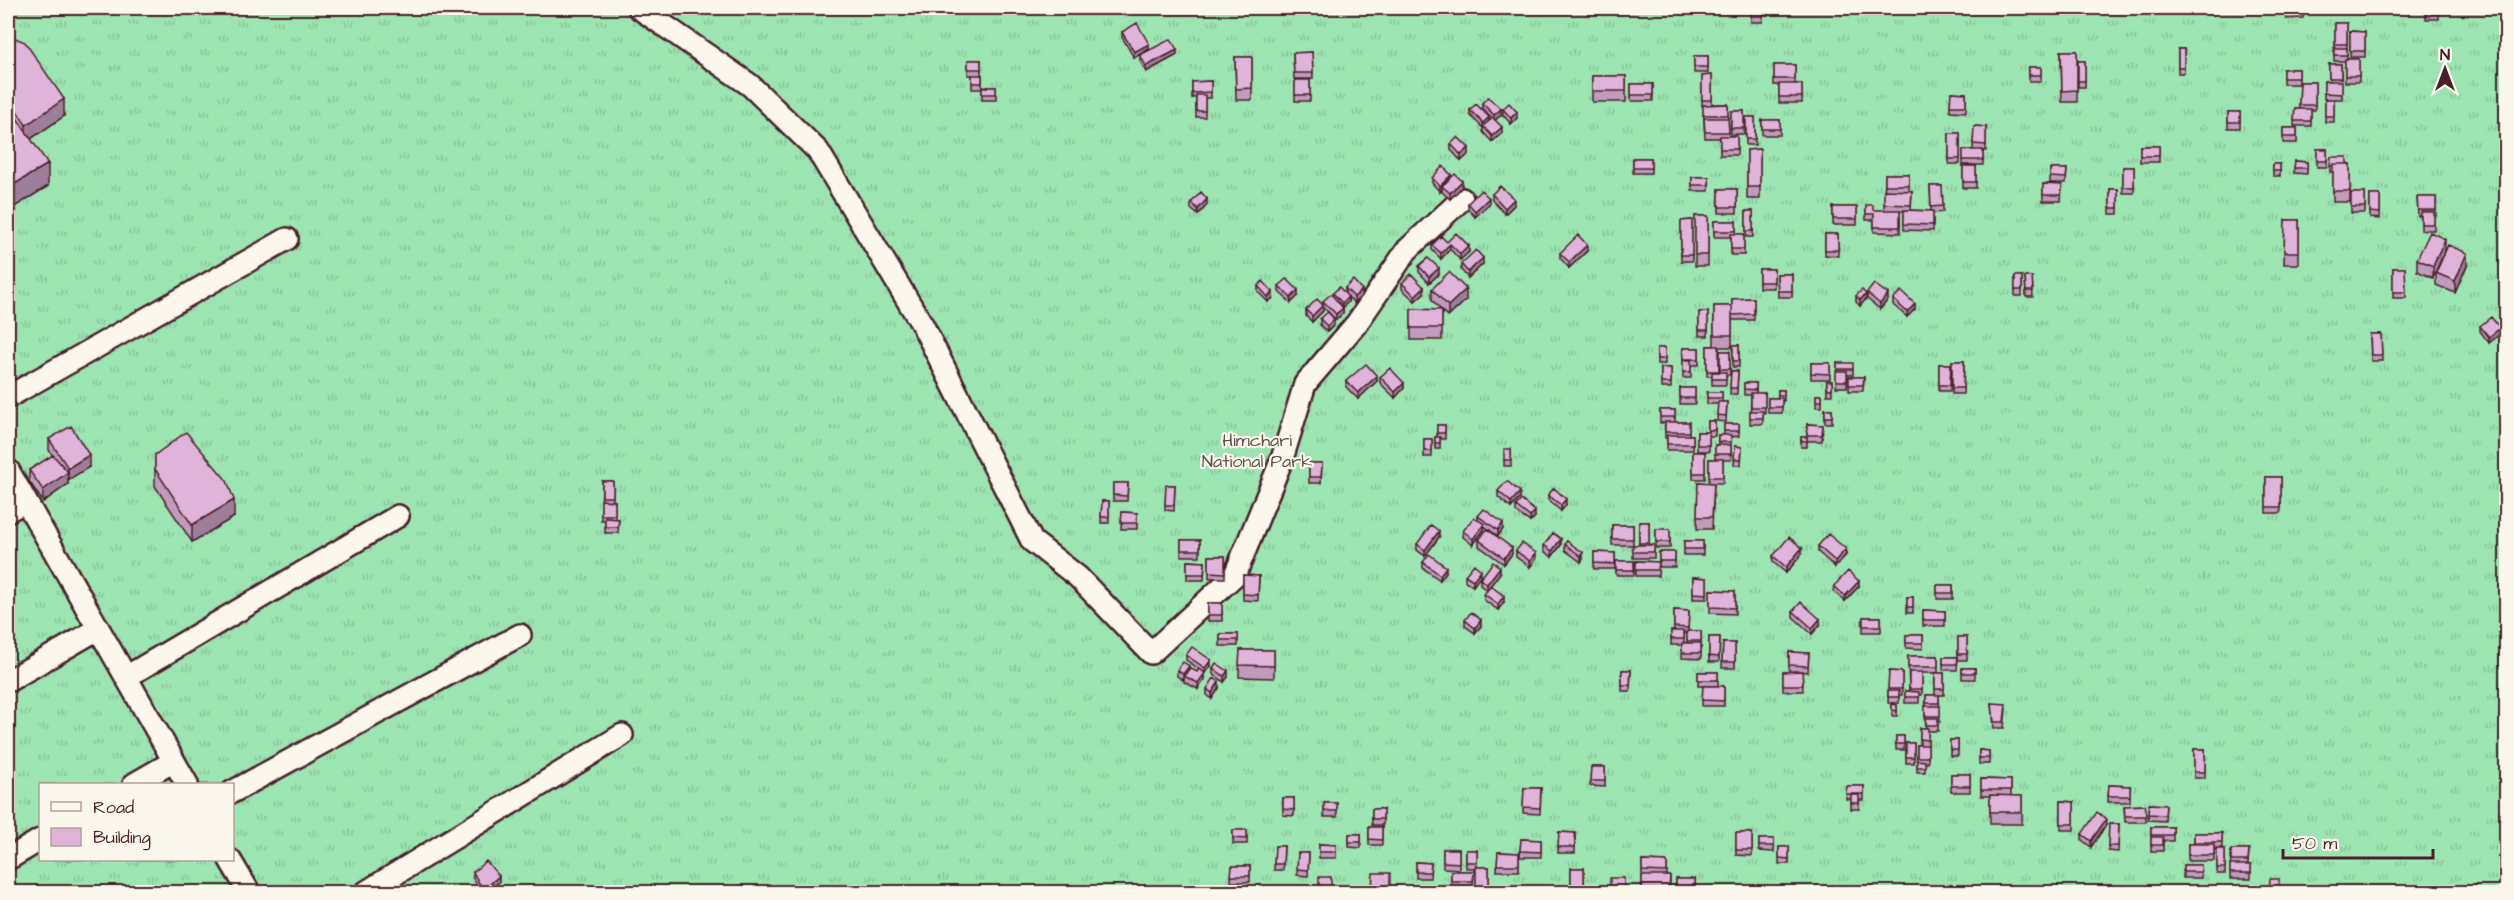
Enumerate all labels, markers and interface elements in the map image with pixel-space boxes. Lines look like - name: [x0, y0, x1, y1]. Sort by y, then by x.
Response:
- north arrow: [2415, 39, 2475, 99]
- text: N: [2440, 44, 2450, 66]
- park label: Himchari National Park: [1202, 428, 1312, 474]
- legend: [39, 783, 234, 861]
- text: Road: [93, 795, 134, 820]
- scale bar: [2283, 822, 2433, 860]
- text: Building: [93, 825, 151, 851]
- text: 50 m: [2292, 831, 2337, 856]

